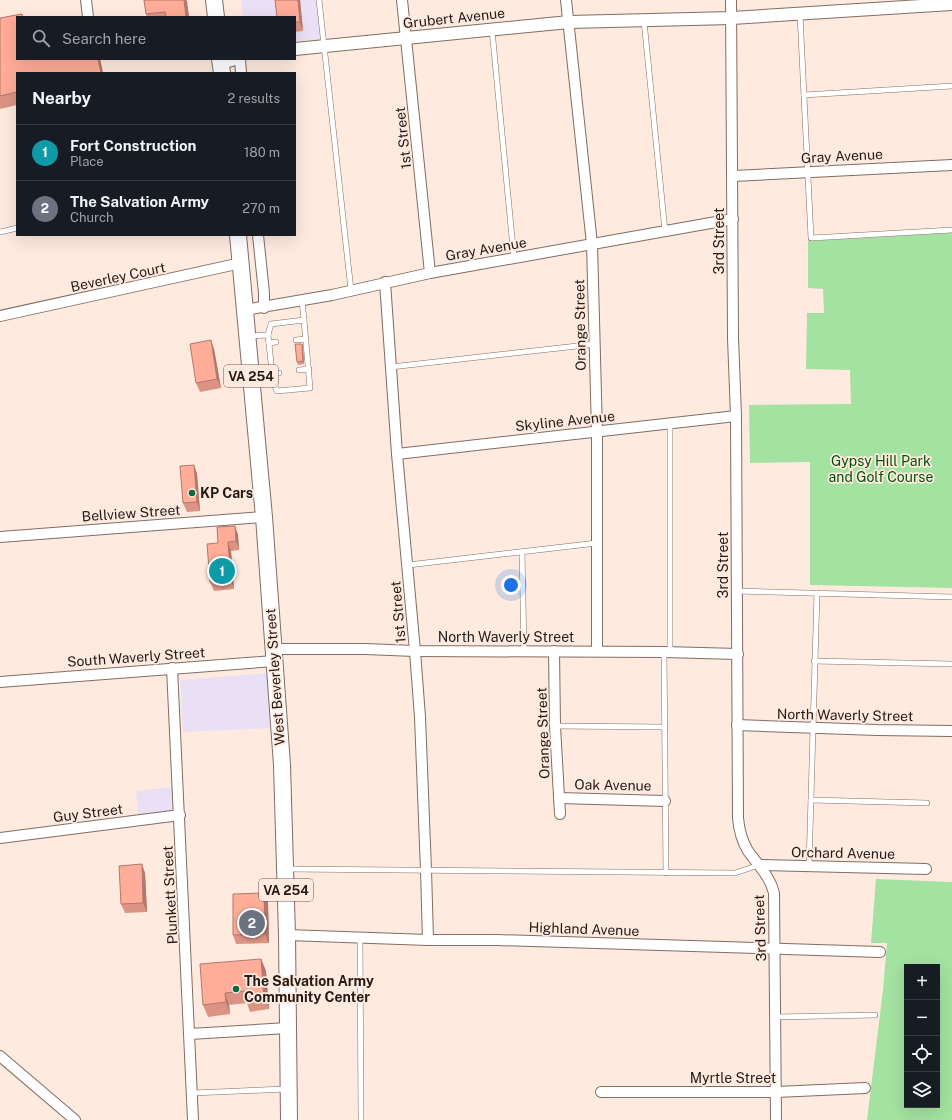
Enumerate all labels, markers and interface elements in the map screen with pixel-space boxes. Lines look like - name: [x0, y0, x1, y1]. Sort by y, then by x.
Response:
- street label: Grubert Avenue: [402, 5, 506, 31]
- search box: [16, 16, 296, 60]
- icon: search: [30, 27, 52, 49]
- text: Search here: [62, 30, 146, 47]
- text: Nearby: [32, 88, 91, 108]
- text: 2 results: [228, 91, 280, 106]
- street label: 1st Street: [392, 106, 414, 170]
- text: Fort Construction: [70, 137, 196, 154]
- text: 1: [42, 145, 48, 160]
- text: 180 m: [244, 145, 280, 160]
- street label: Gray Avenue: [801, 146, 883, 166]
- text: Place: [70, 154, 104, 169]
- text: The Salvation Army: [70, 193, 209, 210]
- text: 2: [41, 201, 49, 216]
- text: 270 m: [242, 201, 280, 216]
- street label: 3rd Street: [711, 208, 727, 274]
- text: Church: [70, 210, 114, 225]
- street label: Gray Avenue: [444, 234, 528, 264]
- street label: Beverley Court: [69, 259, 167, 295]
- street label: Orange Street: [571, 279, 589, 371]
- road number: VA 254: [224, 365, 278, 387]
- street label: Skyline Avenue: [514, 408, 616, 434]
- park label: Gypsy Hill Park and Golf Course: [829, 453, 933, 485]
- place label: KP Cars: [200, 485, 253, 501]
- marker: KP Cars: [187, 488, 197, 498]
- street label: Bellview Street: [81, 502, 181, 524]
- street label: 3rd Street: [715, 532, 731, 598]
- pin: 1: [209, 556, 235, 586]
- your location: [501, 575, 521, 595]
- street label: 1st Street: [387, 580, 409, 644]
- street label: West Beverley Street: [262, 608, 288, 746]
- street label: North Waverly Street: [438, 629, 574, 645]
- street label: South Waverly Street: [66, 644, 206, 670]
- street label: Orange Street: [533, 687, 553, 779]
- street label: North Waverly Street: [777, 706, 913, 724]
- street label: Oak Avenue: [574, 776, 652, 794]
- street label: Guy Street: [52, 801, 124, 825]
- street label: Orchard Avenue: [791, 844, 895, 862]
- street label: Plunkett Street: [159, 845, 181, 945]
- road number: VA 254: [259, 879, 313, 901]
- street label: 3rd Street: [751, 894, 769, 962]
- pin: 2: [239, 908, 265, 938]
- street label: Highland Avenue: [528, 919, 640, 939]
- map controls: [904, 964, 940, 1108]
- button: +: [904, 964, 940, 1000]
- place label: The Salvation Army Community Center: [244, 973, 374, 1005]
- marker: The Salvation Army Community Center: [231, 984, 241, 994]
- button: −: [904, 1000, 940, 1036]
- button: locate: [904, 1036, 940, 1072]
- street label: Myrtle Street: [690, 1070, 776, 1086]
- button: layers: [904, 1072, 940, 1108]

